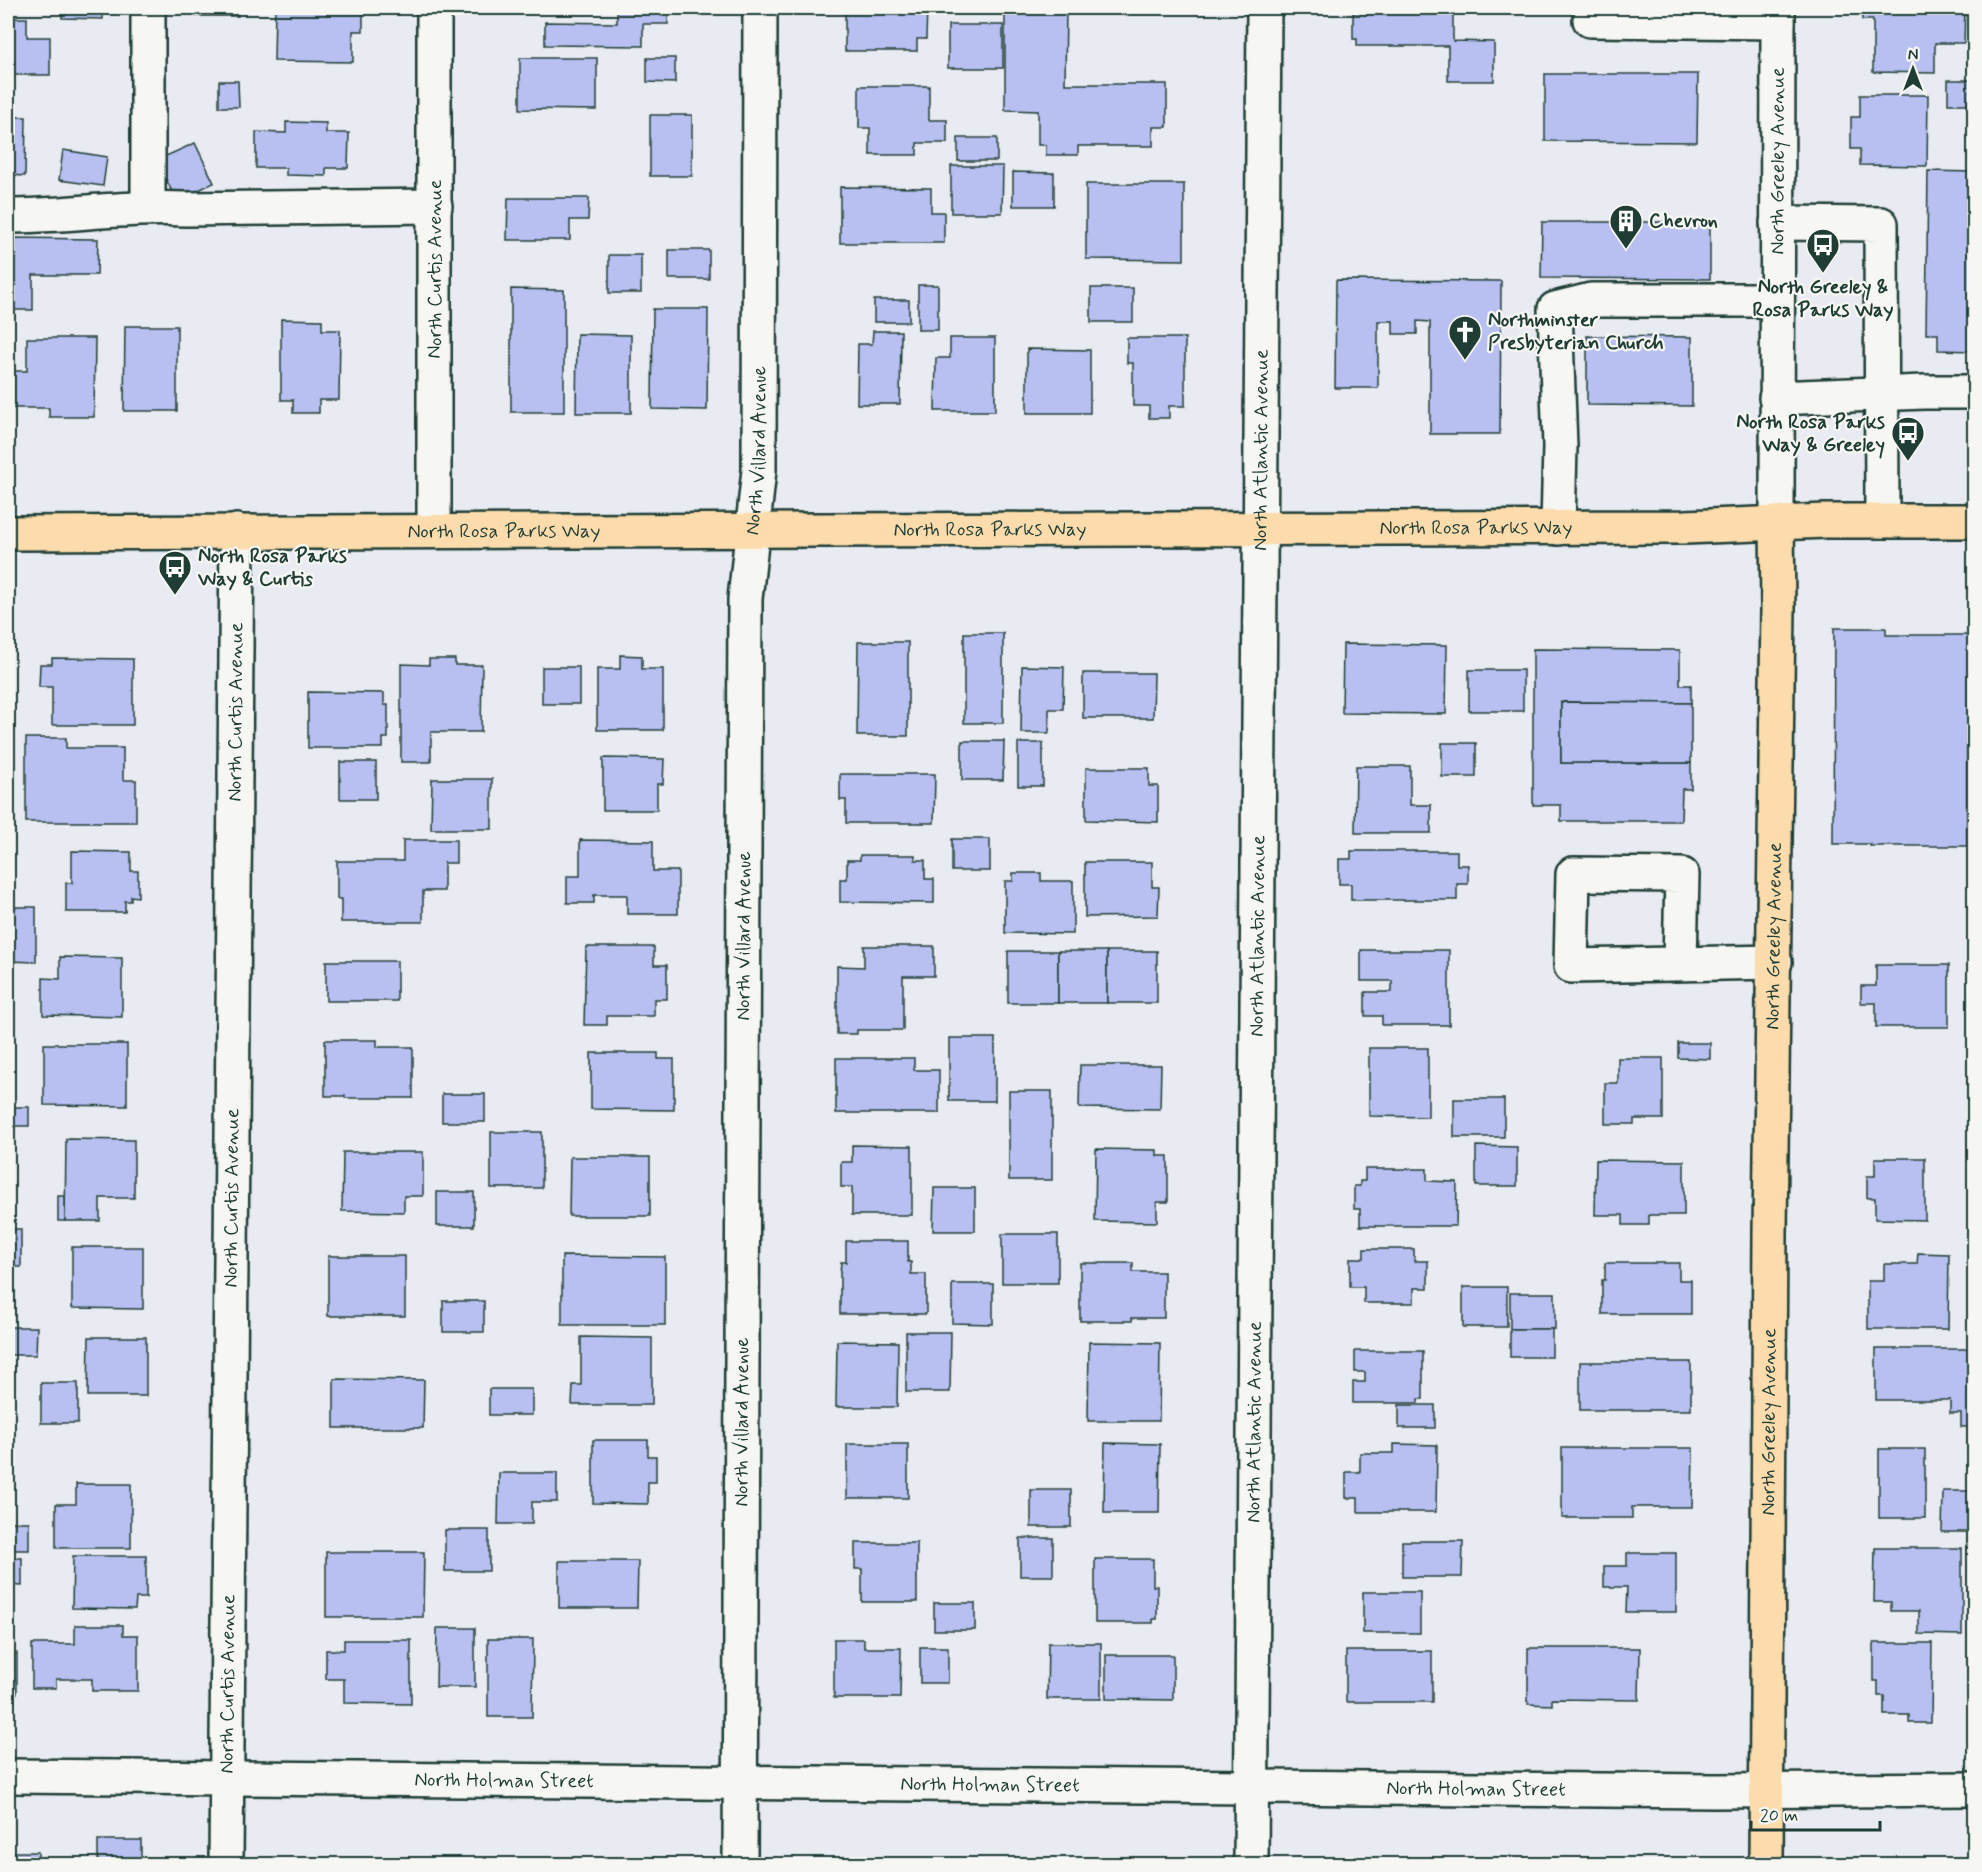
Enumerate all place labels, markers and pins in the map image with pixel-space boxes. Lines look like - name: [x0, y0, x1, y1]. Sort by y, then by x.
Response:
- building icon: Chevron: [1608, 203, 1644, 250]
- place label: Chevron: [1649, 208, 1718, 235]
- bus stop icon: North Greeley & Rosa Parks Way: [1805, 227, 1841, 274]
- place label: North Greeley & Rosa Parks Way: [1752, 274, 1894, 324]
- place label: Northminster Presbyterian Church: [1488, 307, 1664, 357]
- church icon: Northminster Presbyterian Church: [1447, 314, 1483, 361]
- place label: North Rosa Parks Way & Greeley: [1736, 409, 1885, 459]
- bus stop icon: North Rosa Parks Way & Greeley: [1890, 415, 1926, 462]
- place label: North Rosa Parks Way & Curtis: [197, 543, 347, 593]
- bus stop icon: North Rosa Parks Way & Curtis: [157, 549, 193, 596]

